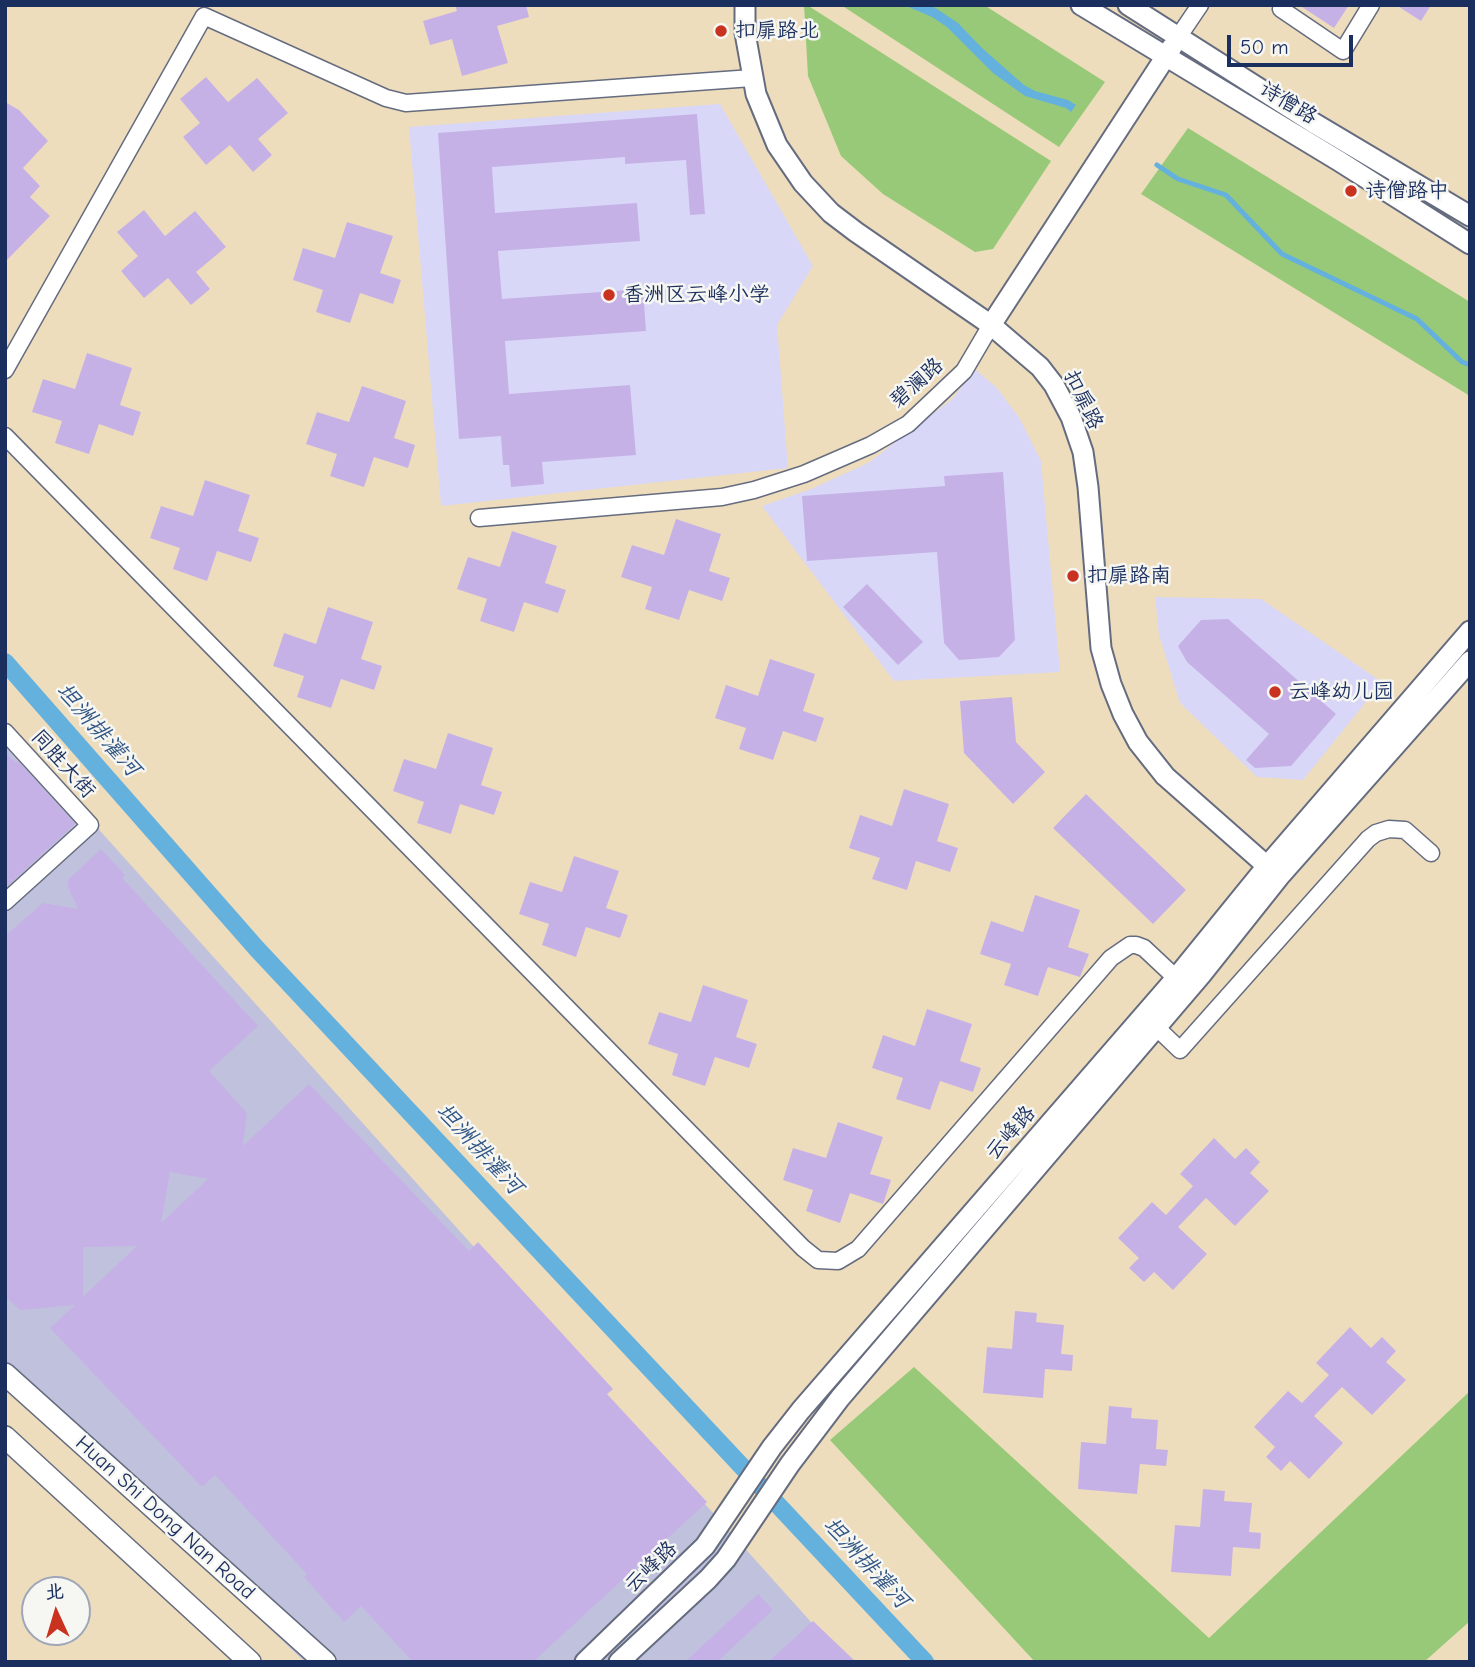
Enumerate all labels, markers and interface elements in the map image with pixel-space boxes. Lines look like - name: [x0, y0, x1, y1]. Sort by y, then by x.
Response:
- place label: 扣扉路北: [735, 18, 819, 44]
- scale bar: [1230, 21, 1356, 65]
- marker: 扣扉路北: [713, 23, 729, 39]
- text: 50 m: [1240, 35, 1289, 59]
- street label: 诗僧路: [1255, 76, 1321, 130]
- place label: 诗僧路中: [1365, 178, 1449, 204]
- marker: 诗僧路中: [1343, 183, 1359, 199]
- place label: 香洲区云峰小学: [623, 282, 770, 308]
- marker: 香洲区云峰小学: [601, 287, 617, 303]
- street label: 碧澜路: [885, 353, 949, 413]
- street label: 扣扉路: [1058, 366, 1108, 434]
- place label: 扣扉路南: [1087, 563, 1171, 589]
- marker: 扣扉路南: [1065, 568, 1081, 584]
- water label: 坦洲排灌河: [50, 678, 146, 782]
- place label: 云峰幼儿园: [1289, 679, 1394, 705]
- marker: 云峰幼儿园: [1267, 684, 1283, 700]
- street label: 同胜大街: [26, 724, 100, 804]
- water label: 坦洲排灌河: [430, 1098, 528, 1200]
- street label: 云峰路: [981, 1101, 1041, 1165]
- street label: Huan Shi Dong Nan Road: [70, 1431, 260, 1605]
- water label: 坦洲排灌河: [817, 1512, 915, 1614]
- street label: 云峰路: [620, 1536, 682, 1598]
- north arrow: [21, 1576, 91, 1646]
- text: 北: [44, 1580, 65, 1604]

